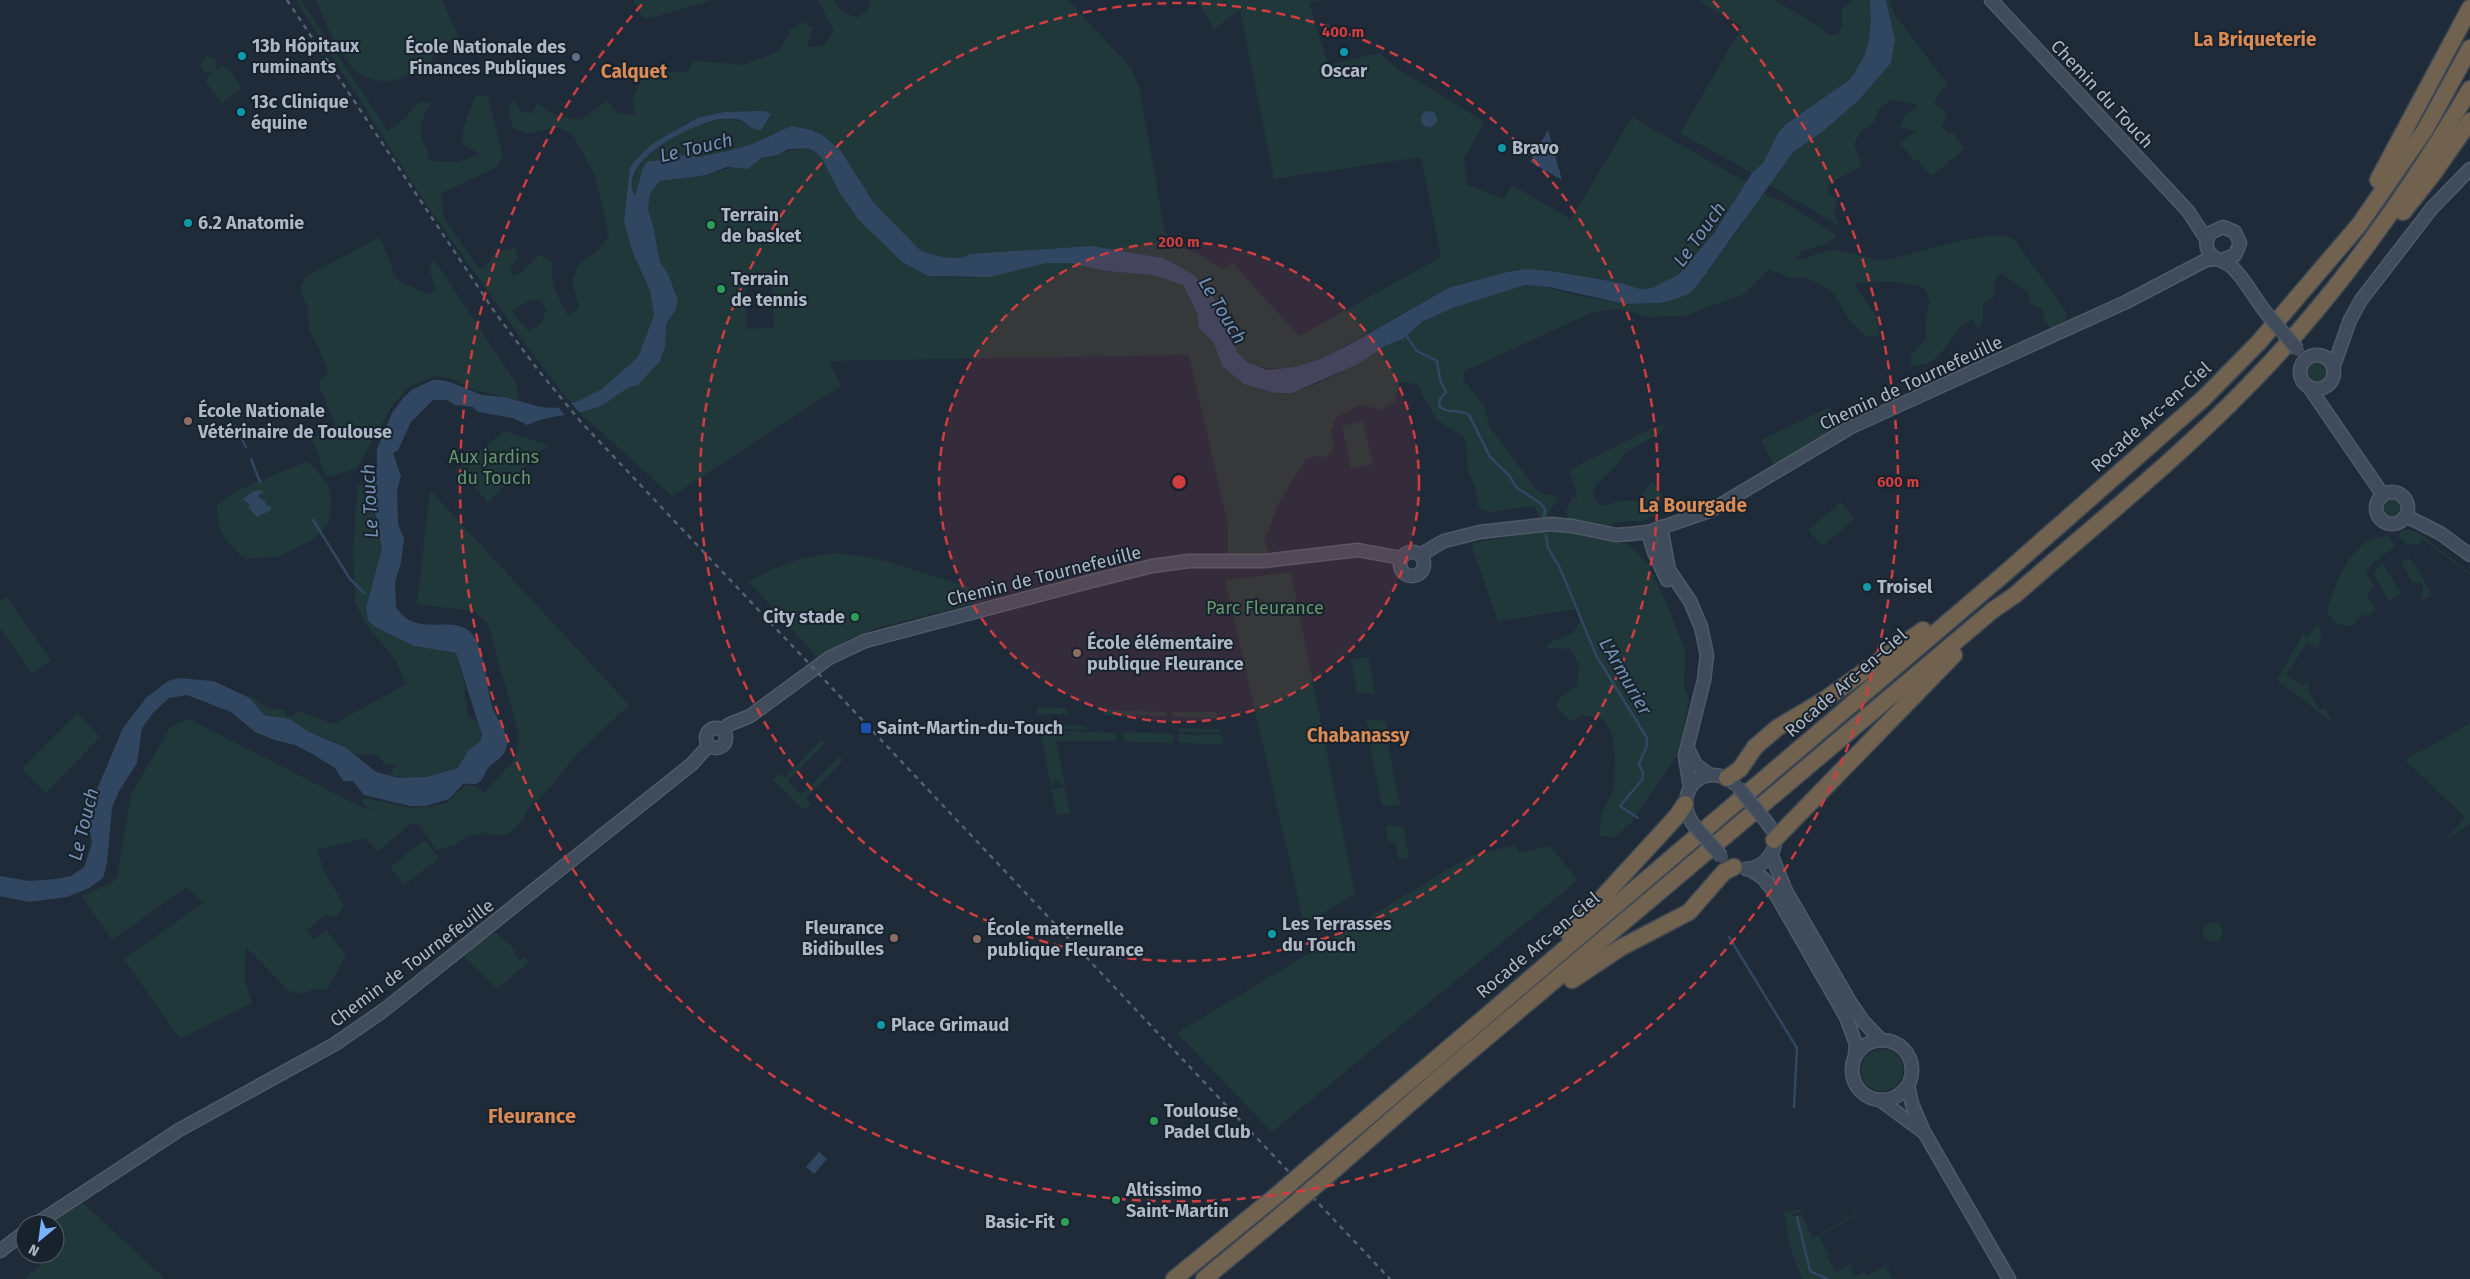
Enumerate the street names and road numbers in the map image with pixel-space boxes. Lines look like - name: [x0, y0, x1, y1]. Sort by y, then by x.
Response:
- street label: Chemin du Touch: [2046, 35, 2158, 153]
- street label: Chemin de Tournefeuille: [1816, 331, 2006, 435]
- street label: Rocade Arc-en-Ciel: [2086, 357, 2216, 477]
- street label: Chemin de Tournefeuille: [945, 541, 1143, 611]
- street label: Rocade Arc-en-Ciel: [1781, 624, 1911, 742]
- street label: Rocade Arc-en-Ciel: [1472, 887, 1604, 1003]
- street label: Chemin de Tournefeuille: [326, 894, 498, 1032]

